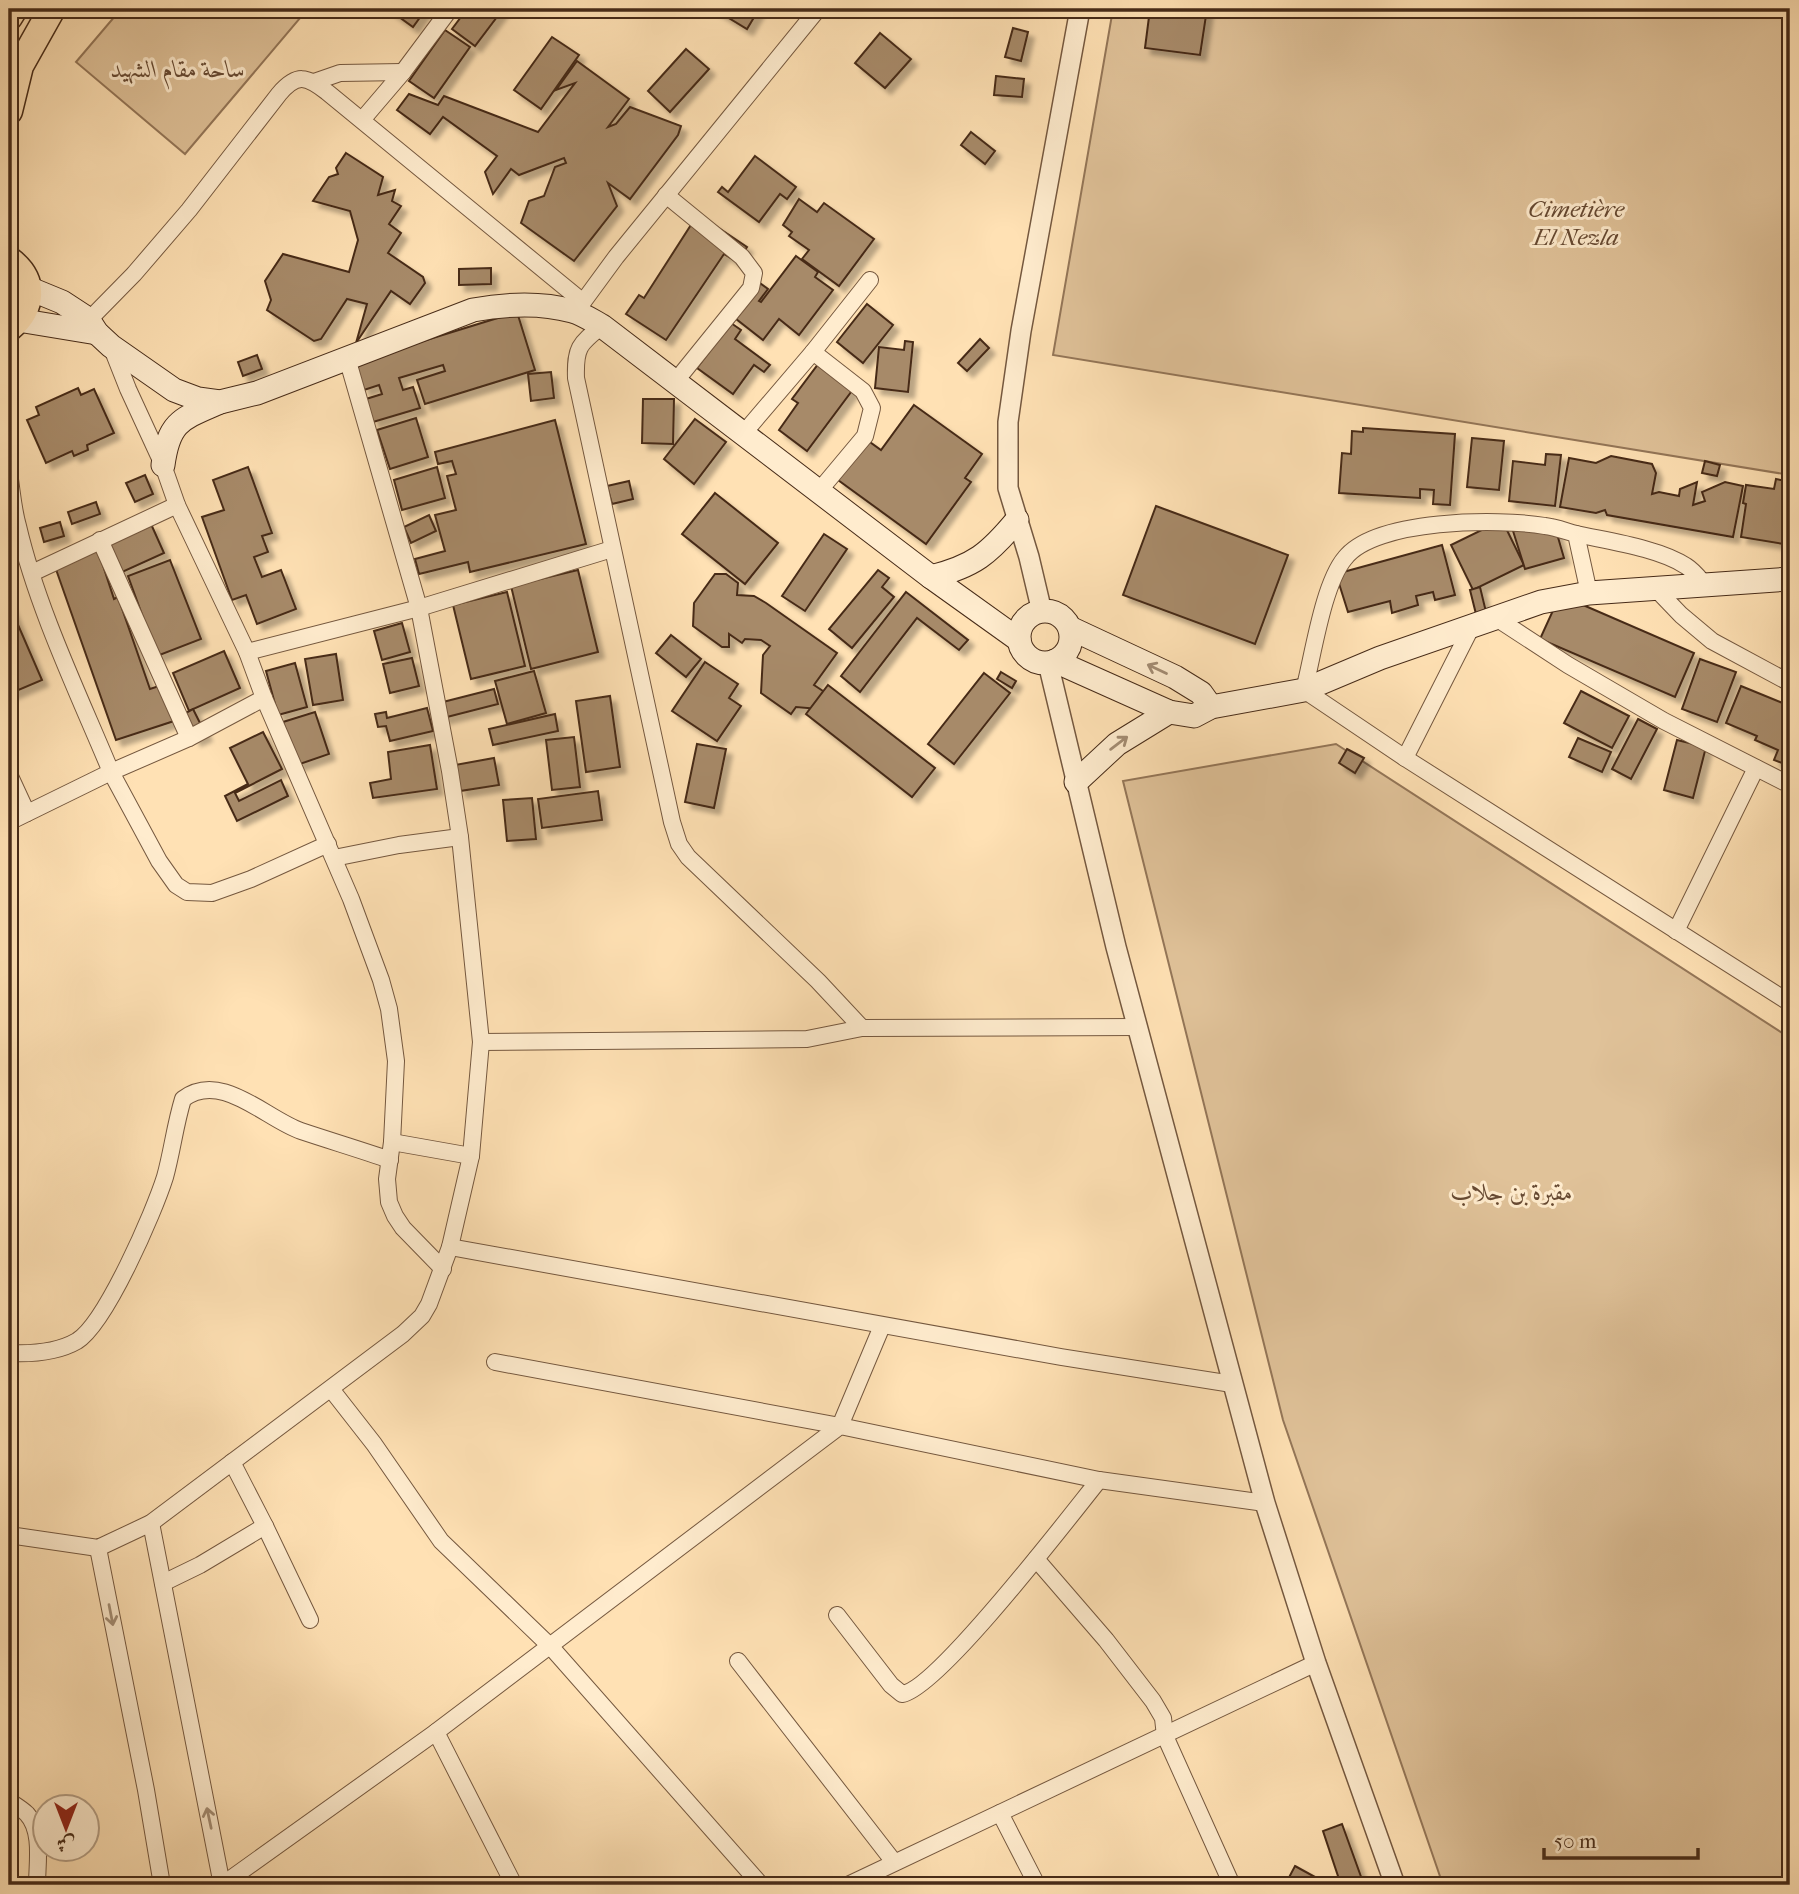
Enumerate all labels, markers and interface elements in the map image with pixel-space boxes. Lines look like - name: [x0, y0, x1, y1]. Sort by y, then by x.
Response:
- park label: ساحة مقام الشهيد: [111, 55, 245, 90]
- park label: Cimetière El Nezla: [1528, 195, 1625, 251]
- one-way arrow: [1147, 662, 1168, 675]
- one-way arrow: [1110, 736, 1128, 751]
- park label: مقبرة بن جلاب: [1451, 1178, 1573, 1207]
- one-way arrow: [105, 1603, 119, 1626]
- north arrow: [32, 1792, 102, 1862]
- one-way arrow: [201, 1807, 215, 1830]
- scale bar: [1544, 1817, 1698, 1861]
- text: 50 m: [1554, 1829, 1597, 1853]
- text: ش: [57, 1833, 75, 1855]

